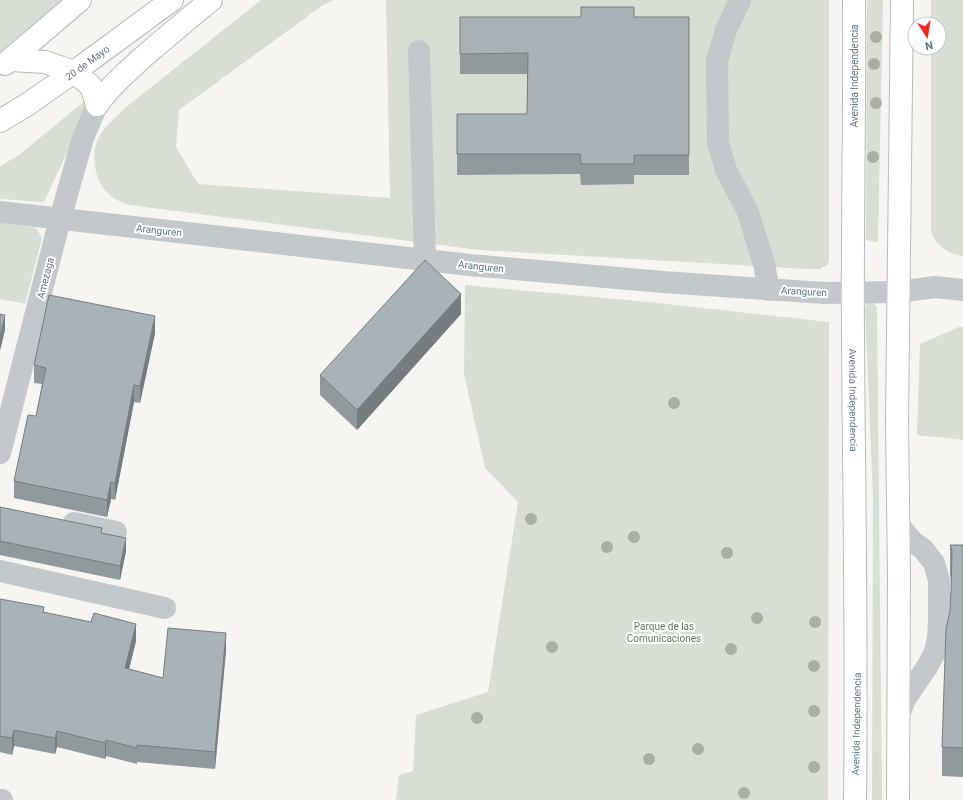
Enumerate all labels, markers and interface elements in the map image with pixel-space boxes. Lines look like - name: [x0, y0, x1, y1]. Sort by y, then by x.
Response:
- north arrow: [907, 16, 947, 56]
- street label: Avenida Independencia: [849, 24, 860, 128]
- text: N: [924, 38, 934, 53]
- street label: 20 de Mayo: [63, 43, 112, 82]
- street label: Aranguren: [136, 223, 182, 238]
- street label: Amezaga: [35, 256, 56, 300]
- street label: Aranguren: [458, 259, 504, 274]
- street label: Aranguren: [781, 285, 827, 298]
- street label: Avenida Independencia: [847, 348, 859, 452]
- park label: Parque de las Comunicaciones: [627, 621, 701, 644]
- street label: Avenida Independencia: [850, 672, 863, 776]

